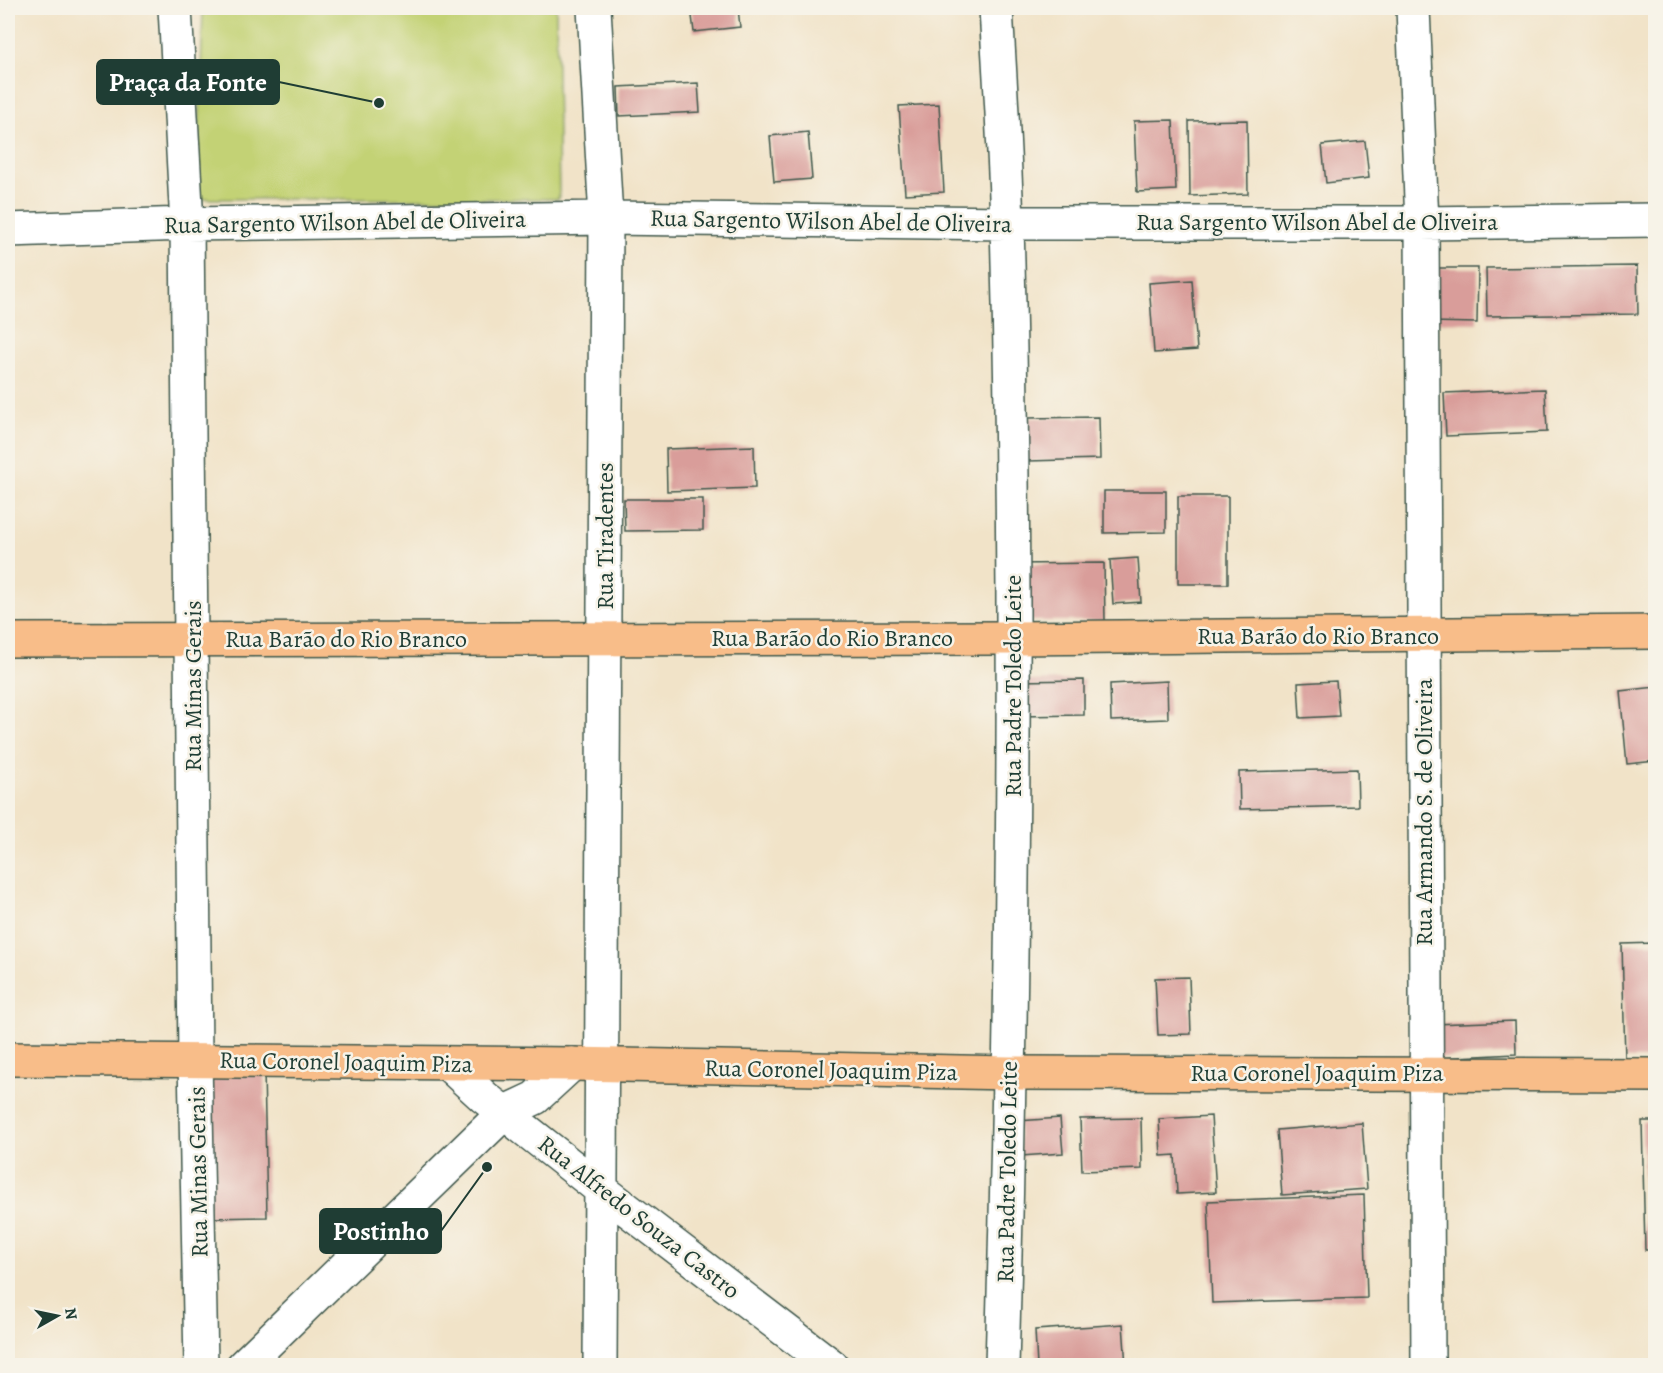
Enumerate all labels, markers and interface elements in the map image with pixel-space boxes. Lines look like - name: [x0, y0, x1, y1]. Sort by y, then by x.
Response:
- callout: Praça da Fonte: [97, 60, 279, 104]
- text: Praça da Fonte: [109, 65, 267, 100]
- street label: Rua Sargento Wilson Abel de Oliveira: [650, 202, 1013, 240]
- street label: Rua Sargento Wilson Abel de Oliveira: [164, 203, 527, 241]
- street label: Rua Sargento Wilson Abel de Oliveira: [1136, 206, 1499, 238]
- street label: Rua Tiradentes: [589, 462, 621, 610]
- street label: Rua Padre Toledo Leite: [997, 575, 1029, 797]
- street label: Rua Minas Gerais: [177, 600, 209, 772]
- street label: Rua Barão do Rio Branco: [1197, 620, 1439, 652]
- street label: Rua Barão do Rio Branco: [711, 622, 953, 654]
- street label: Rua Barão do Rio Branco: [225, 623, 467, 655]
- street label: Rua Armando S. de Oliveira: [1408, 677, 1440, 946]
- street label: Rua Coronel Joaquim Piza: [219, 1044, 474, 1080]
- street label: Rua Coronel Joaquim Piza: [704, 1052, 959, 1088]
- street label: Rua Coronel Joaquim Piza: [1190, 1057, 1445, 1089]
- street label: Rua Padre Toledo Leite: [989, 1061, 1025, 1283]
- street label: Rua Minas Gerais: [181, 1086, 215, 1258]
- street label: Rua Alfredo Souza Castro: [531, 1128, 747, 1306]
- callout: Postinho: [320, 1209, 441, 1253]
- text: Postinho: [333, 1214, 429, 1249]
- north arrow: [27, 1286, 87, 1346]
- text: N: [59, 1306, 83, 1322]

